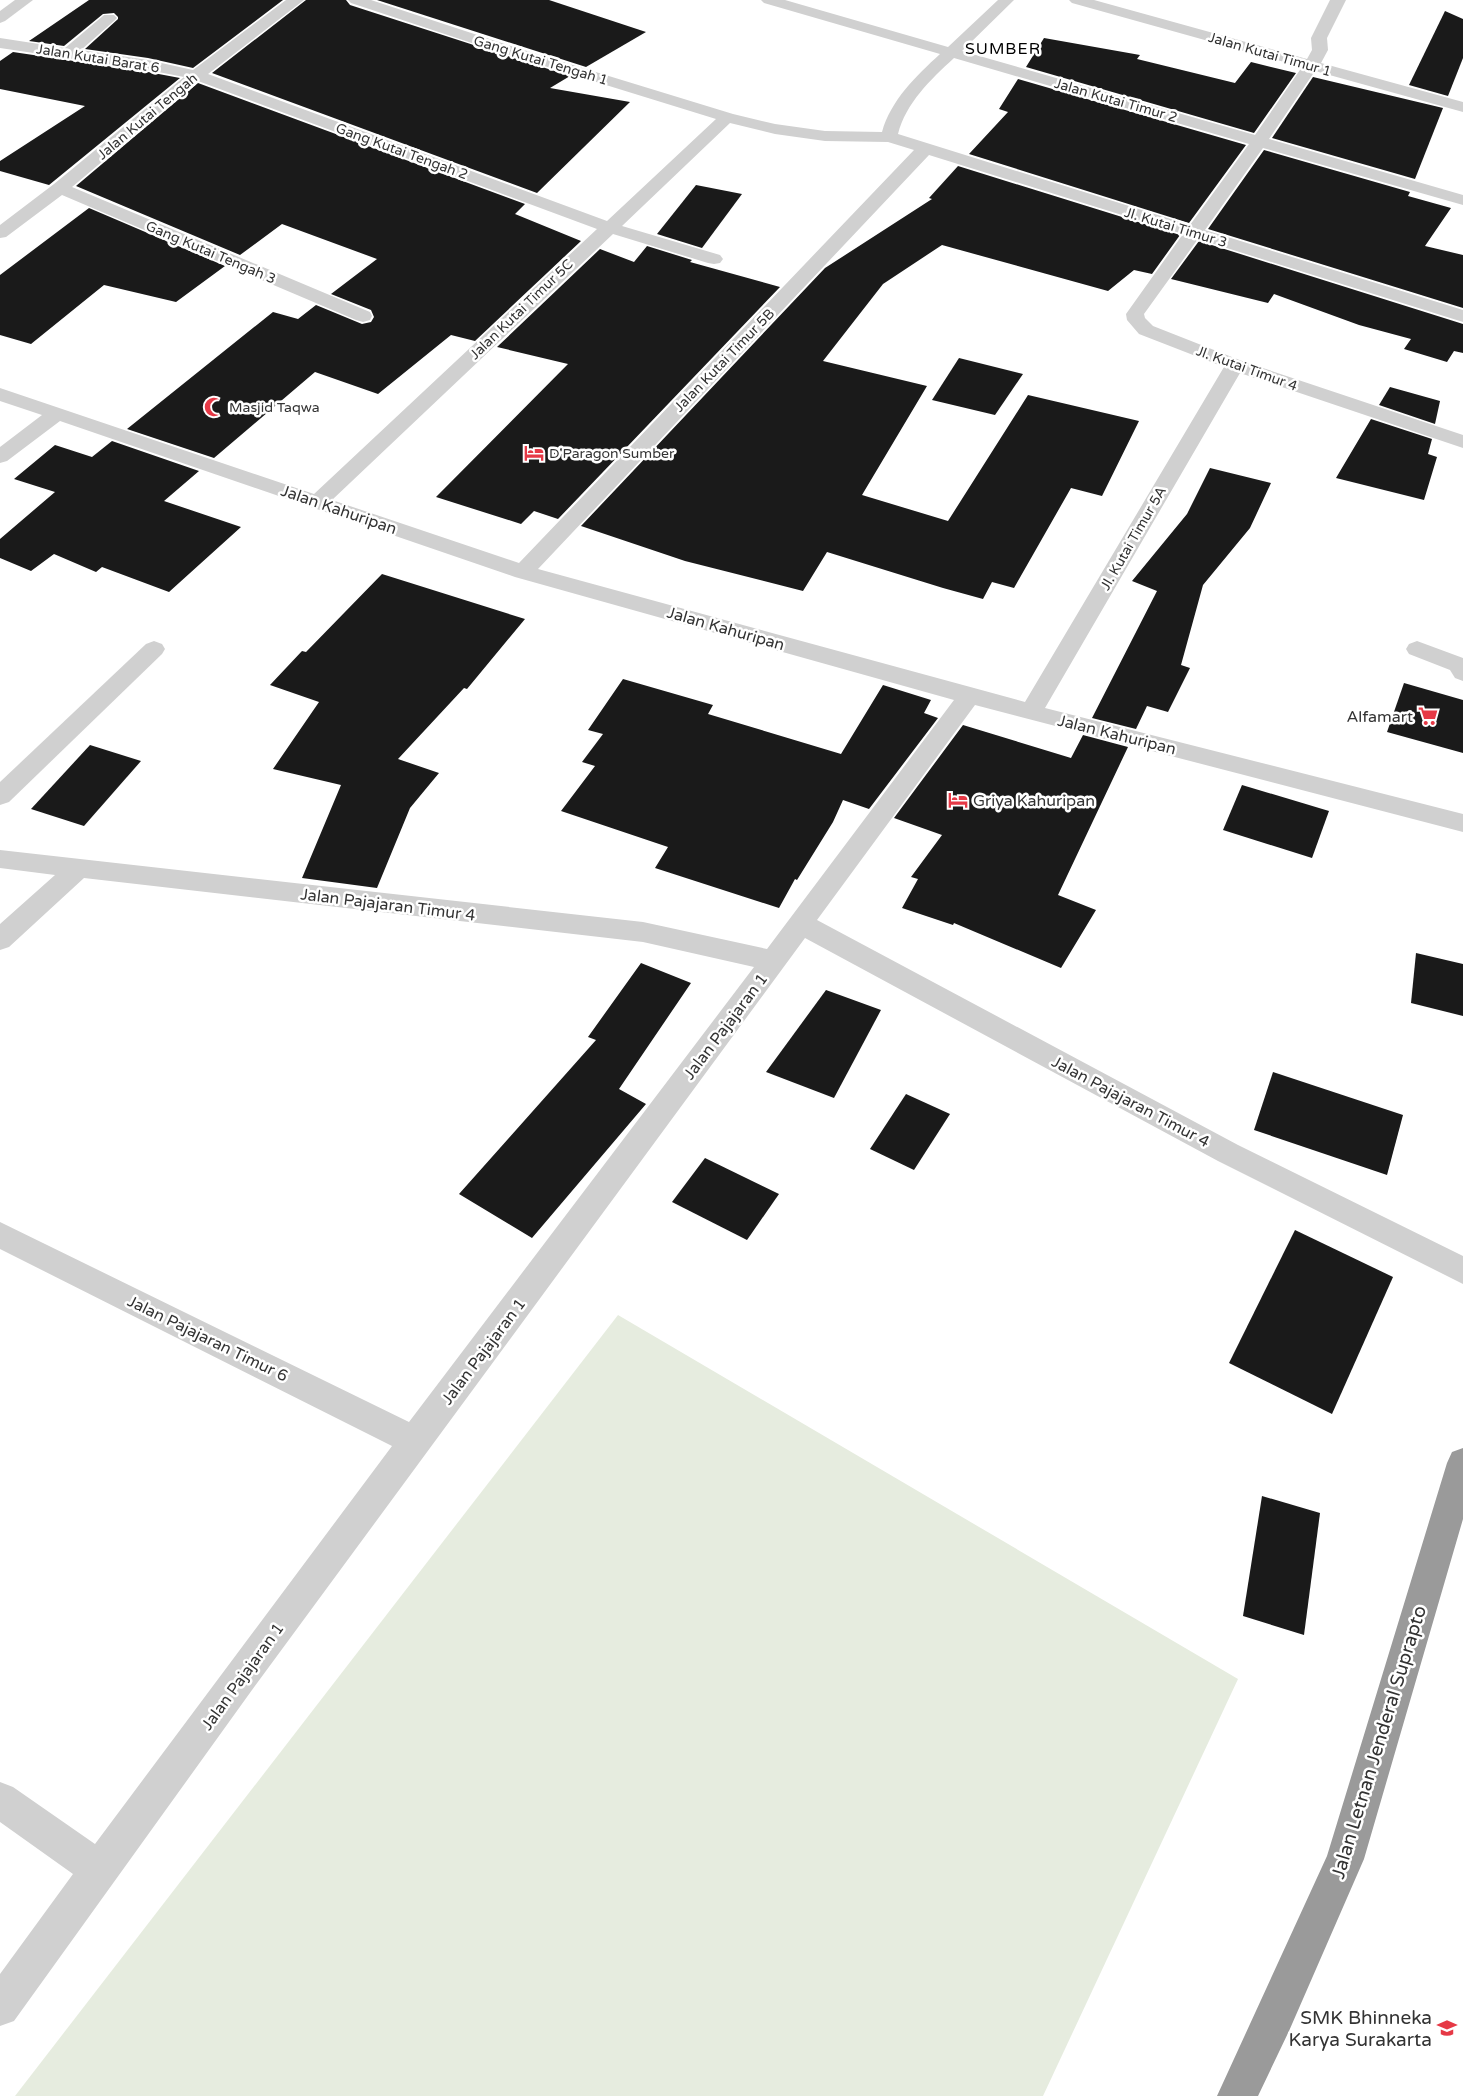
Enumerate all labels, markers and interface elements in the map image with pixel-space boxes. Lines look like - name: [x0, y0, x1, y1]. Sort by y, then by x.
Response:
- street label: Jalan Kutai Timur 1: [1206, 29, 1333, 80]
- street label: Gang Kutai Tengah 1: [472, 32, 610, 89]
- district label: SUMBER: [965, 39, 1041, 59]
- street label: Jalan Kutai Barat 6: [35, 40, 161, 77]
- street label: Jalan Kutai Tengah: [94, 70, 201, 163]
- street label: Jalan Kutai Timur 2: [1052, 75, 1179, 126]
- street label: Gang Kutai Tengah 2: [333, 120, 470, 183]
- street label: Jl. Kutai Timur 3: [1122, 204, 1229, 251]
- street label: Gang Kutai Tengah 3: [143, 217, 278, 288]
- street label: Jalan Kutai Timur 5C: [466, 256, 577, 363]
- street label: Jalan Kutai Timur 5B: [671, 305, 778, 415]
- street label: Jl. Kutai Timur 4: [1194, 342, 1300, 395]
- mosque icon: Masjid Taqwa: [203, 396, 225, 418]
- place label: Masjid Taqwa: [229, 399, 320, 416]
- hotel icon: D'Paragon Sumber: [523, 442, 545, 464]
- place label: D'Paragon Sumber: [549, 445, 675, 462]
- street label: Jalan Kahuripan: [278, 481, 399, 539]
- street label: Jl. Kutai Timur 5A: [1097, 483, 1170, 593]
- street label: Jalan Kahuripan: [665, 603, 787, 655]
- supermarket icon: Alfamart: [1417, 705, 1439, 727]
- place label: Alfamart: [1346, 707, 1413, 727]
- street label: Jalan Kahuripan: [1055, 711, 1178, 759]
- hotel icon: Griya Kahuripan: [947, 789, 969, 811]
- place label: Griya Kahuripan: [973, 791, 1095, 811]
- street label: Jalan Pajajaran Timur 4: [299, 884, 476, 926]
- street label: Jalan Pajajaran 1: [679, 970, 772, 1084]
- street label: Jalan Pajajaran Timur 4: [1048, 1052, 1213, 1152]
- street label: Jalan Pajajaran Timur 6: [124, 1291, 291, 1386]
- street label: Jalan Pajajaran 1: [437, 1295, 530, 1409]
- street label: Jalan Letnan Jenderal Suprapto: [1327, 1603, 1431, 1881]
- street label: Jalan Pajajaran 1: [197, 1619, 288, 1734]
- place label: SMK Bhinneka Karya Surakarta: [1288, 2007, 1432, 2051]
- school or university icon: SMK Bhinneka Karya Surakarta: [1436, 2017, 1458, 2039]

